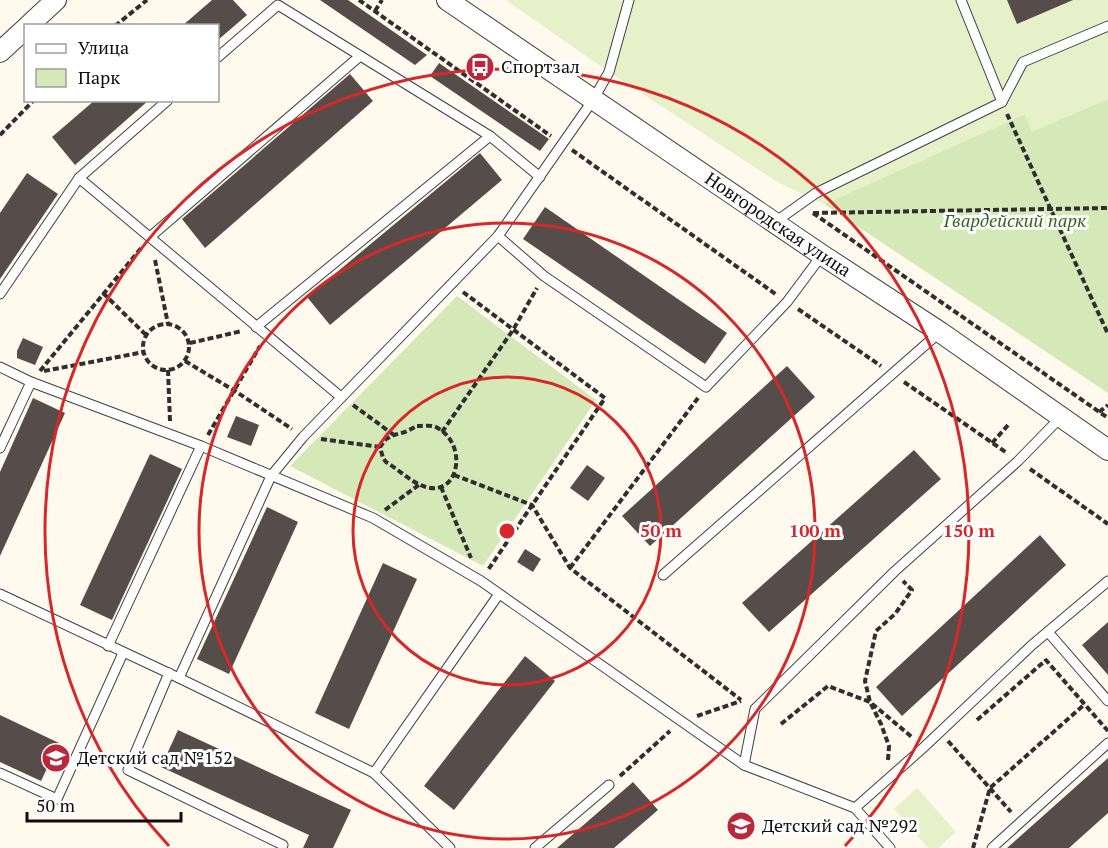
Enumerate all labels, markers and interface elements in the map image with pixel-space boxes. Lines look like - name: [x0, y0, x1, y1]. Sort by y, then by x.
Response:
- legend: [24, 24, 219, 102]
- text: Улица: [78, 35, 129, 59]
- bus stop icon: Спортзал: [464, 51, 496, 83]
- place label: Спортзал: [501, 54, 580, 78]
- text: Парк: [78, 65, 120, 89]
- street label: Новгородская улица: [701, 166, 856, 282]
- park label: Гвардейский парк: [943, 208, 1086, 232]
- text: 50 m: [640, 518, 682, 542]
- text: 100 m: [789, 518, 841, 542]
- text: 150 m: [943, 518, 995, 542]
- centre of rings: [497, 521, 517, 541]
- school or university icon: Детский сад №152: [40, 742, 72, 774]
- place label: Детский сад №152: [77, 745, 233, 769]
- scale bar: [27, 785, 182, 823]
- text: 50 m: [36, 793, 76, 817]
- school or university icon: Детский сад №292: [725, 810, 757, 842]
- place label: Детский сад №292: [762, 813, 918, 837]

